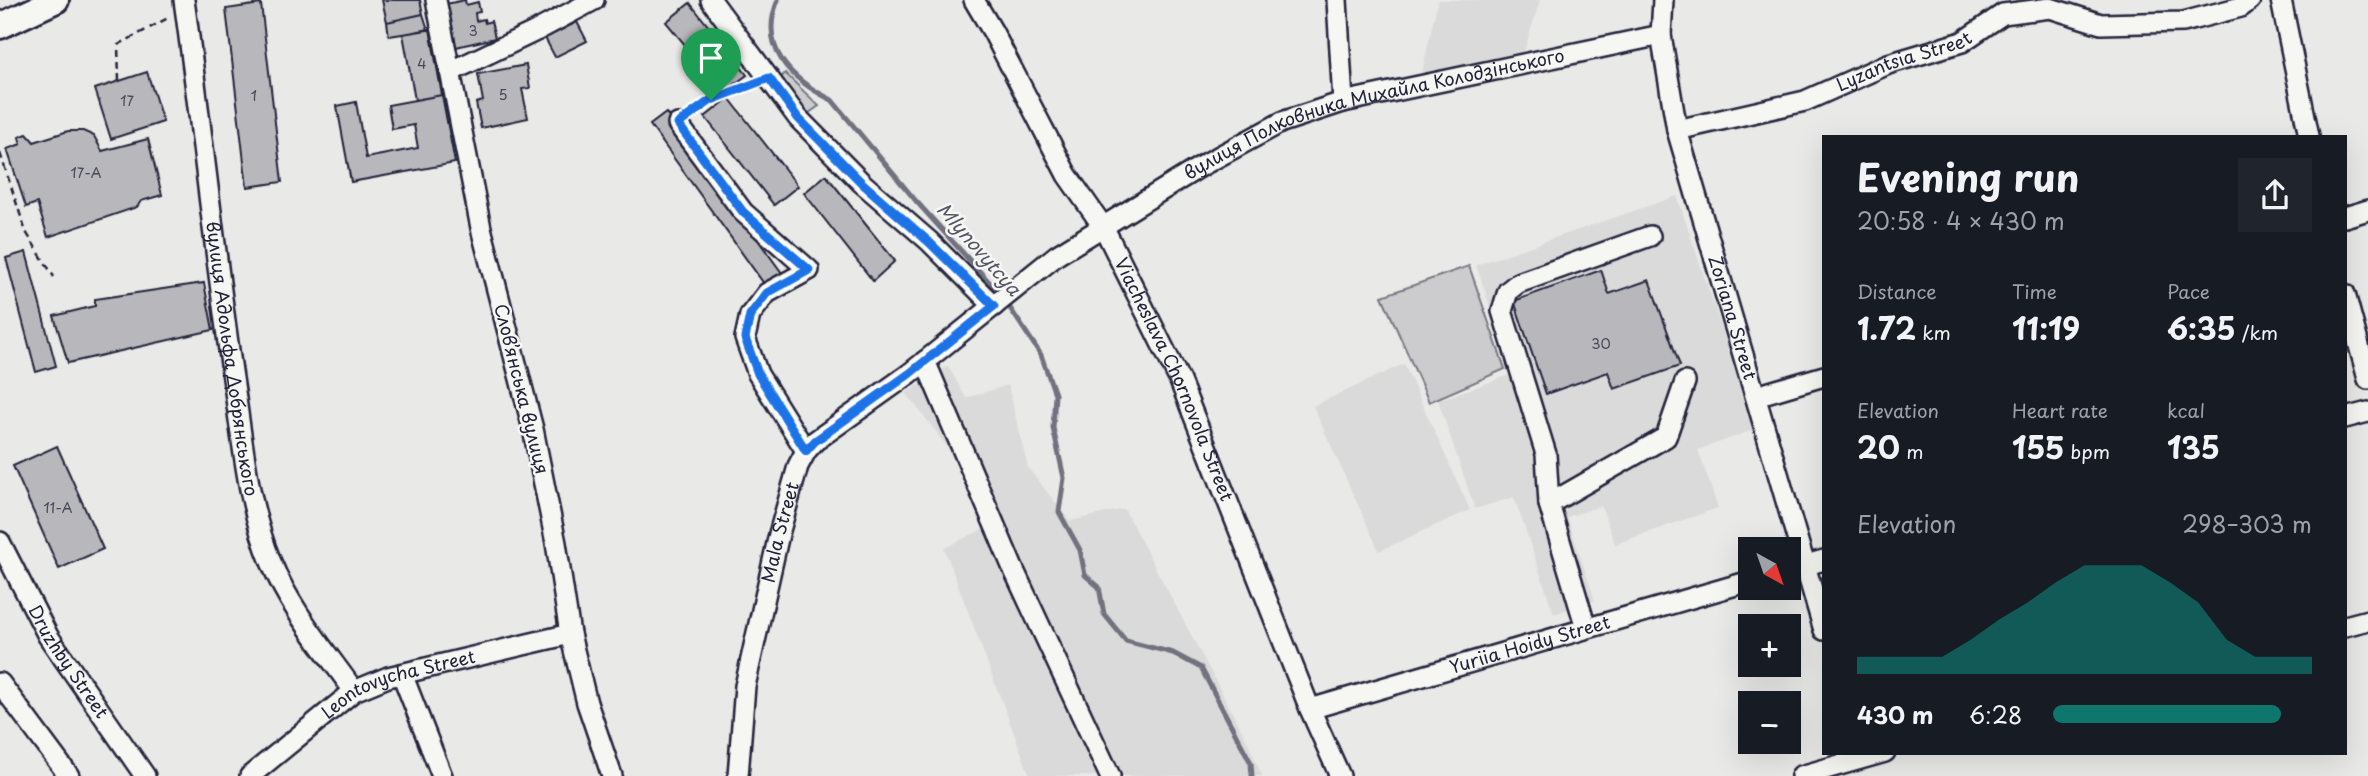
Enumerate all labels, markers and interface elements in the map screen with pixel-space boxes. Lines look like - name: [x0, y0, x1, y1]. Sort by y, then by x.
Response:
- house number: 3: [468, 20, 478, 41]
- street label: Lyzantsia Street: [1831, 24, 1977, 97]
- pin: [681, 28, 741, 100]
- icon: arrive: [692, 39, 730, 77]
- street label: вулиця Полковника Михайла Колодзінського: [1178, 41, 1567, 186]
- house number: 4: [417, 53, 427, 74]
- house number: 5: [498, 84, 508, 105]
- house number: 1: [251, 85, 257, 106]
- house number: 17: [120, 90, 134, 111]
- text: Evening run: [1857, 148, 2079, 205]
- button: share: [2238, 158, 2312, 232]
- house number: 17-А: [70, 162, 102, 183]
- water label: Mlynovytcya: [931, 195, 1029, 302]
- text: 20:58 · 4 × 430 m: [1857, 203, 2065, 238]
- street label: вулиця Адольфа Добрянського: [200, 220, 266, 499]
- street label: Zoriana Street: [1703, 252, 1765, 383]
- street label: Viacheslava Chornovola Street: [1109, 253, 1241, 505]
- text: Distance: [1857, 277, 1937, 305]
- text: Time: [2012, 277, 2057, 305]
- text: Pace: [2167, 277, 2210, 305]
- street label: Словʼянська вулиця: [488, 301, 557, 477]
- text: 1.72: [1857, 305, 1916, 350]
- text: 11:19: [2012, 305, 2080, 350]
- text: 6:35: [2167, 305, 2236, 350]
- text: km: [1916, 318, 1951, 346]
- text: /km: [2236, 318, 2278, 346]
- house number: 30: [1591, 333, 1611, 354]
- text: Elevation: [1857, 396, 1939, 424]
- text: Heart rate: [2012, 396, 2108, 424]
- text: kcal: [2167, 396, 2205, 424]
- text: 20: [1857, 424, 1900, 469]
- text: 155: [2012, 424, 2064, 469]
- text: 135: [2167, 424, 2220, 469]
- text: m: [1900, 437, 1923, 465]
- text: bpm: [2064, 437, 2110, 465]
- street label: Mala Street: [754, 478, 805, 585]
- house number: 11-А: [43, 497, 73, 518]
- text: Elevation: [1857, 506, 1956, 541]
- text: 298–303 m: [2182, 506, 2312, 541]
- north arrow: [1738, 537, 1801, 600]
- map controls: [1738, 537, 1801, 754]
- street label: Druzhby Street: [22, 600, 116, 723]
- street label: Yuriia Hoidy Street: [1446, 607, 1613, 680]
- button: +: [1738, 614, 1801, 677]
- street label: Leontovycha Street: [315, 642, 478, 725]
- button: −: [1738, 691, 1801, 754]
- text: 430 m: [1857, 697, 1934, 732]
- text: 6:28: [1969, 697, 2022, 732]

